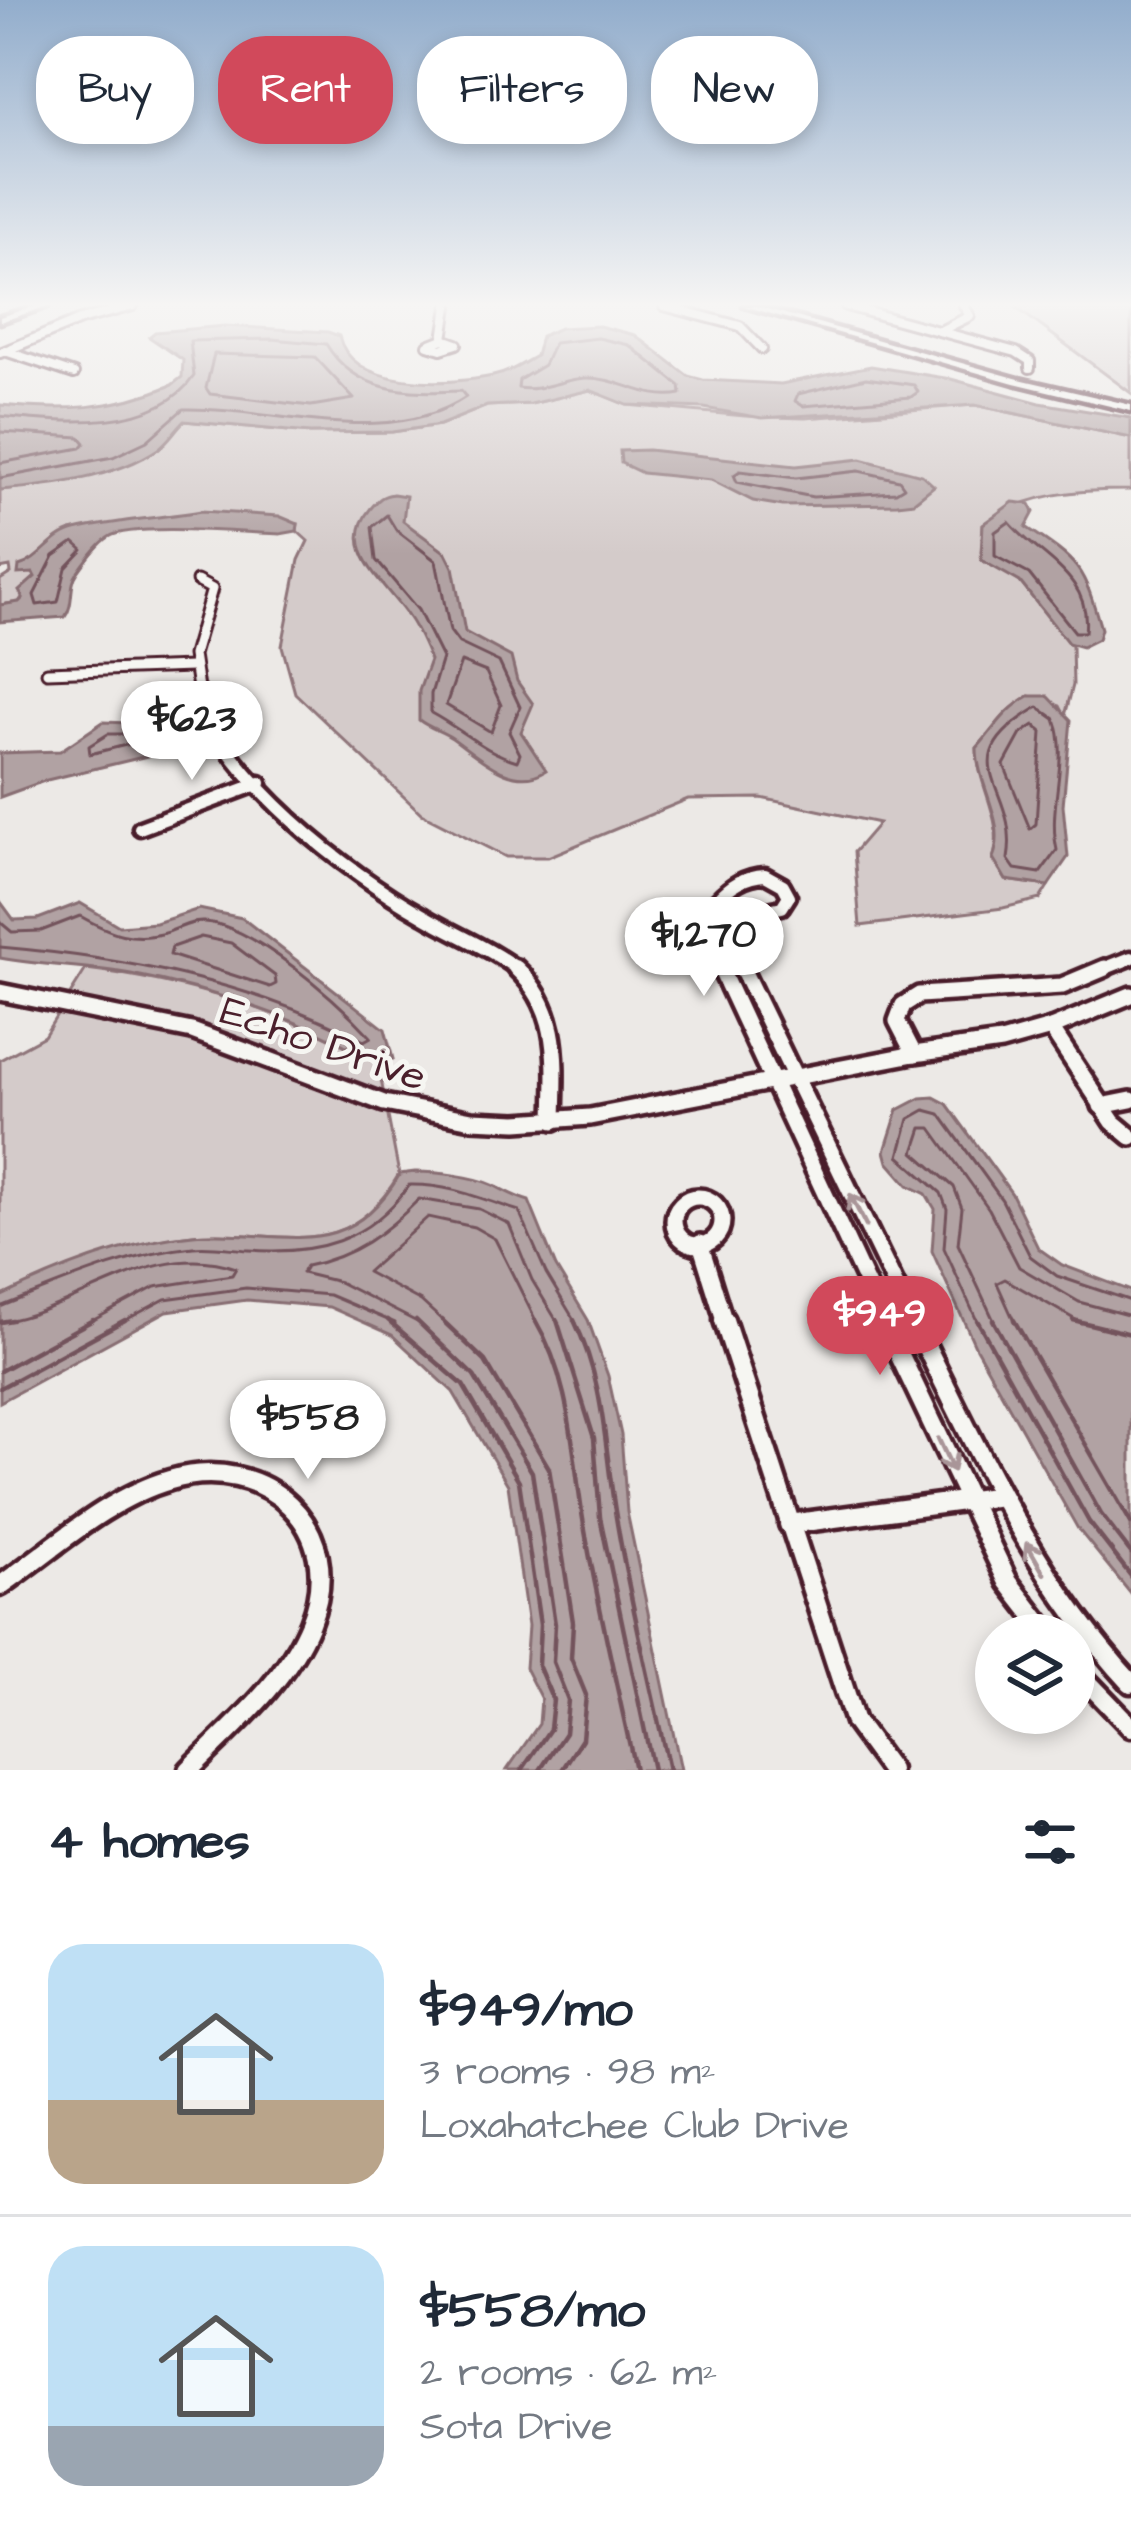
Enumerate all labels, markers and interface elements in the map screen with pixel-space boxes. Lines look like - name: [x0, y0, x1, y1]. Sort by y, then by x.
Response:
- chip: Buy: [36, 36, 194, 144]
- chip: Rent: [218, 36, 393, 144]
- chip: Filters: [417, 36, 627, 144]
- chip: New: [651, 36, 818, 144]
- pin: $623: [121, 681, 263, 783]
- text: $623: [148, 693, 236, 747]
- pin: $1,270: [606, 897, 802, 999]
- text: $1,270: [652, 909, 756, 963]
- street label: Echo Drive: [212, 983, 434, 1107]
- one-way arrow: [845, 1193, 868, 1228]
- pin: $949: [809, 1276, 951, 1378]
- text: $949: [834, 1288, 926, 1342]
- pin: $558: [237, 1380, 379, 1482]
- text: $558: [257, 1392, 359, 1446]
- one-way arrow: [936, 1436, 958, 1472]
- one-way arrow: [1022, 1541, 1046, 1576]
- map controls: [975, 1614, 1095, 1734]
- button: layers: [975, 1614, 1095, 1734]
- text: 4 homes: [48, 1807, 250, 1878]
- icon: filters: [1017, 1809, 1083, 1875]
- text: $949/mo: [420, 1975, 633, 2046]
- icon: home: [144, 1992, 288, 2136]
- text: 3 rooms · 98 m²: [420, 2046, 716, 2100]
- text: Loxahatchee Club Drive: [420, 2100, 849, 2154]
- text: $558/mo: [420, 2276, 645, 2347]
- icon: home: [144, 2294, 288, 2438]
- text: 2 rooms · 62 m²: [420, 2347, 717, 2401]
- text: Sota Drive: [420, 2401, 612, 2455]

